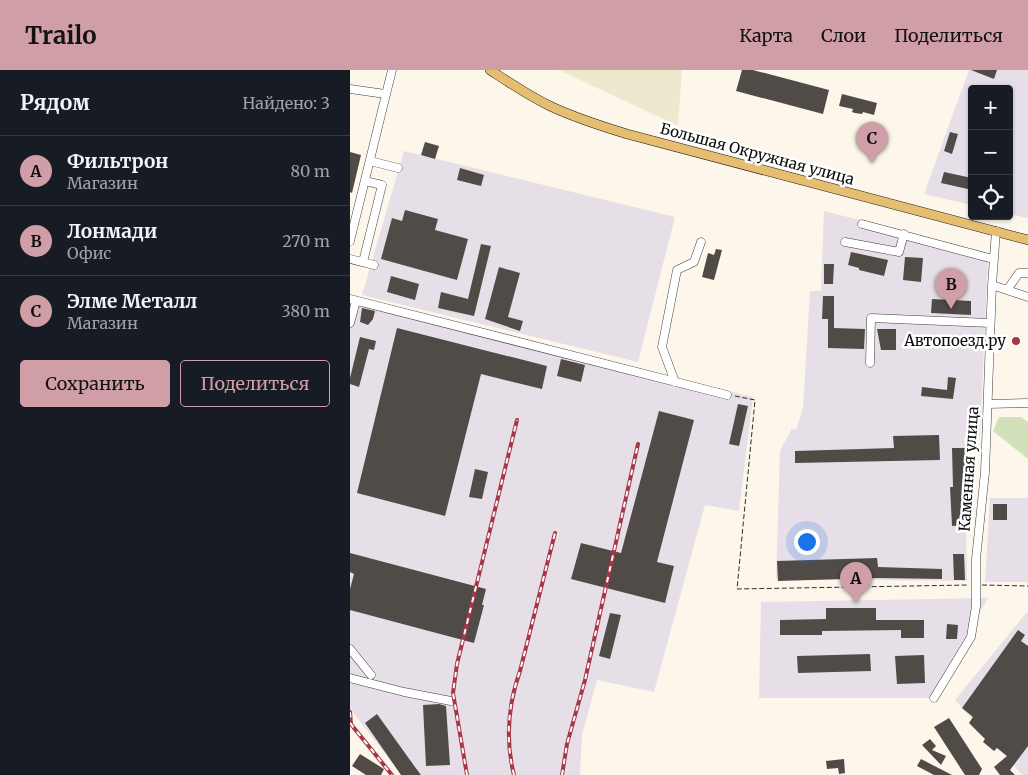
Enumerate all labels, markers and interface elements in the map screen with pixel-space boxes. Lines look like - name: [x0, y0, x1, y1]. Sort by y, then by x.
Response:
- text: Trailo: [25, 20, 97, 51]
- text: Карта: [739, 24, 793, 47]
- text: Слои: [821, 24, 866, 47]
- text: Поделиться: [894, 24, 1003, 47]
- map controls: [968, 85, 1013, 220]
- button: +: [968, 85, 1013, 130]
- text: Рядом: [20, 89, 90, 116]
- text: Найдено: 3: [243, 93, 330, 113]
- street label: Большая Окружная улица: [658, 118, 856, 189]
- pin: C: [856, 122, 888, 163]
- button: −: [968, 130, 1013, 175]
- text: Фильтрон: [67, 149, 168, 173]
- text: A: [30, 161, 42, 181]
- text: 80 m: [291, 161, 330, 181]
- text: Магазин: [67, 173, 138, 193]
- button: locate: [968, 175, 1013, 220]
- text: Лонмади: [67, 219, 157, 243]
- text: B: [30, 231, 42, 251]
- text: 270 m: [282, 231, 330, 251]
- text: Офис: [67, 243, 111, 263]
- pin: B: [935, 268, 967, 309]
- text: Элме Металл: [67, 289, 197, 313]
- text: C: [31, 301, 41, 321]
- text: 380 m: [282, 301, 330, 321]
- text: Магазин: [67, 313, 138, 333]
- place label: Автопоезд.ру: [903, 331, 1006, 350]
- marker: Автопоезд.ру: [1010, 335, 1022, 347]
- button: Сохранить: [20, 360, 170, 407]
- button: Поделиться: [180, 360, 330, 407]
- street label: Каменная улица: [955, 406, 982, 532]
- your location: [794, 529, 820, 555]
- pin: A: [840, 562, 872, 603]

